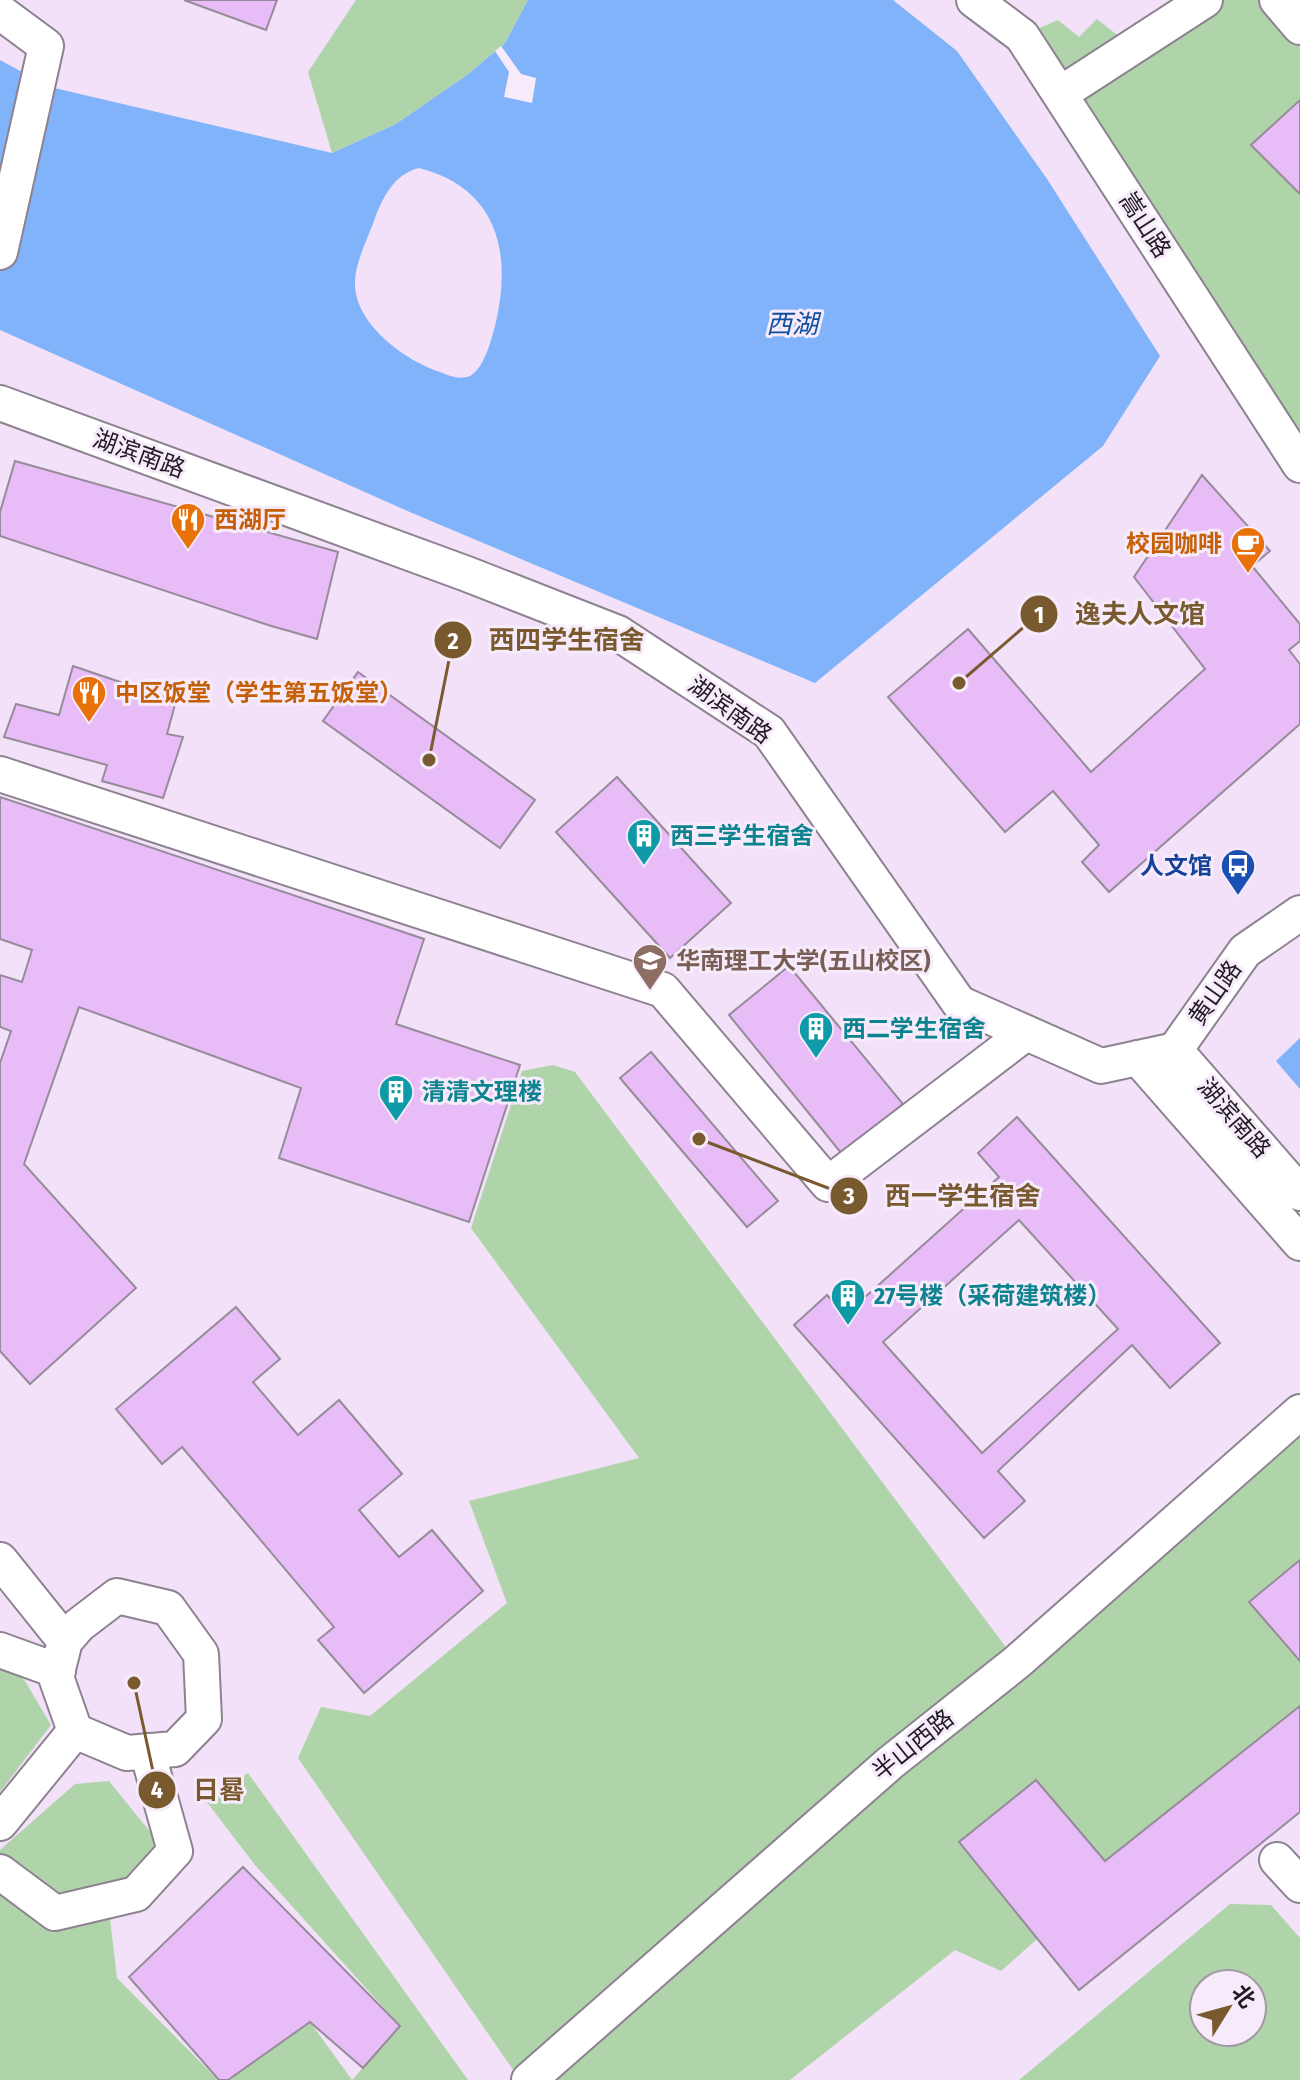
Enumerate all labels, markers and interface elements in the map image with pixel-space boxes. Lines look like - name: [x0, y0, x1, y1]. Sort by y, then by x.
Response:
- street label: 嵩山路: [1114, 187, 1176, 263]
- water label: 西湖: [766, 309, 822, 340]
- street label: 湖滨南路: [89, 424, 189, 484]
- restaurant icon: 西湖厅: [169, 501, 207, 551]
- place label: 西湖厅: [214, 506, 286, 534]
- cafe icon: 校园咖啡: [1229, 525, 1267, 575]
- place label: 校园咖啡: [1126, 530, 1222, 558]
- callout: 逸夫人文馆: [1019, 589, 1221, 639]
- text: 逸夫人文馆: [1075, 599, 1205, 630]
- text: 1: [1034, 601, 1044, 629]
- callout: 西四学生宿舍: [433, 615, 661, 665]
- text: 西四学生宿舍: [489, 625, 645, 656]
- text: 2: [446, 627, 459, 655]
- street label: 湖滨南路: [683, 670, 777, 750]
- restaurant icon: 中区饭堂（学生第五饭堂）: [70, 674, 108, 724]
- place label: 中区饭堂（学生第五饭堂）: [115, 679, 403, 707]
- building icon: 西三学生宿舍: [625, 817, 663, 867]
- place label: 西三学生宿舍: [670, 822, 814, 850]
- bus stop icon: 人文馆: [1219, 847, 1257, 897]
- place label: 人文馆: [1140, 852, 1212, 880]
- school or university icon: 华南理工大学(五山校区): [631, 942, 669, 992]
- place label: 华南理工大学(五山校区): [676, 947, 930, 975]
- street label: 黄山路: [1183, 955, 1247, 1031]
- building icon: 西二学生宿舍: [797, 1010, 835, 1060]
- place label: 西二学生宿舍: [842, 1015, 986, 1043]
- building icon: 清清文理楼: [377, 1073, 415, 1123]
- street label: 湖滨南路: [1192, 1073, 1276, 1163]
- place label: 清清文理楼: [422, 1078, 542, 1106]
- callout: 西一学生宿舍: [829, 1171, 1057, 1221]
- text: 西一学生宿舍: [885, 1181, 1041, 1212]
- text: 3: [842, 1182, 855, 1210]
- building icon: 27号楼（采荷建筑楼）: [829, 1277, 867, 1327]
- place label: 27号楼（采荷建筑楼）: [873, 1282, 1111, 1310]
- street label: 半山西路: [867, 1704, 959, 1786]
- callout: 日晷: [137, 1765, 261, 1815]
- text: 日晷: [193, 1775, 245, 1806]
- text: 4: [151, 1776, 163, 1804]
- north arrow: [1188, 1968, 1268, 2048]
- text: 北: [1226, 1979, 1261, 2013]

